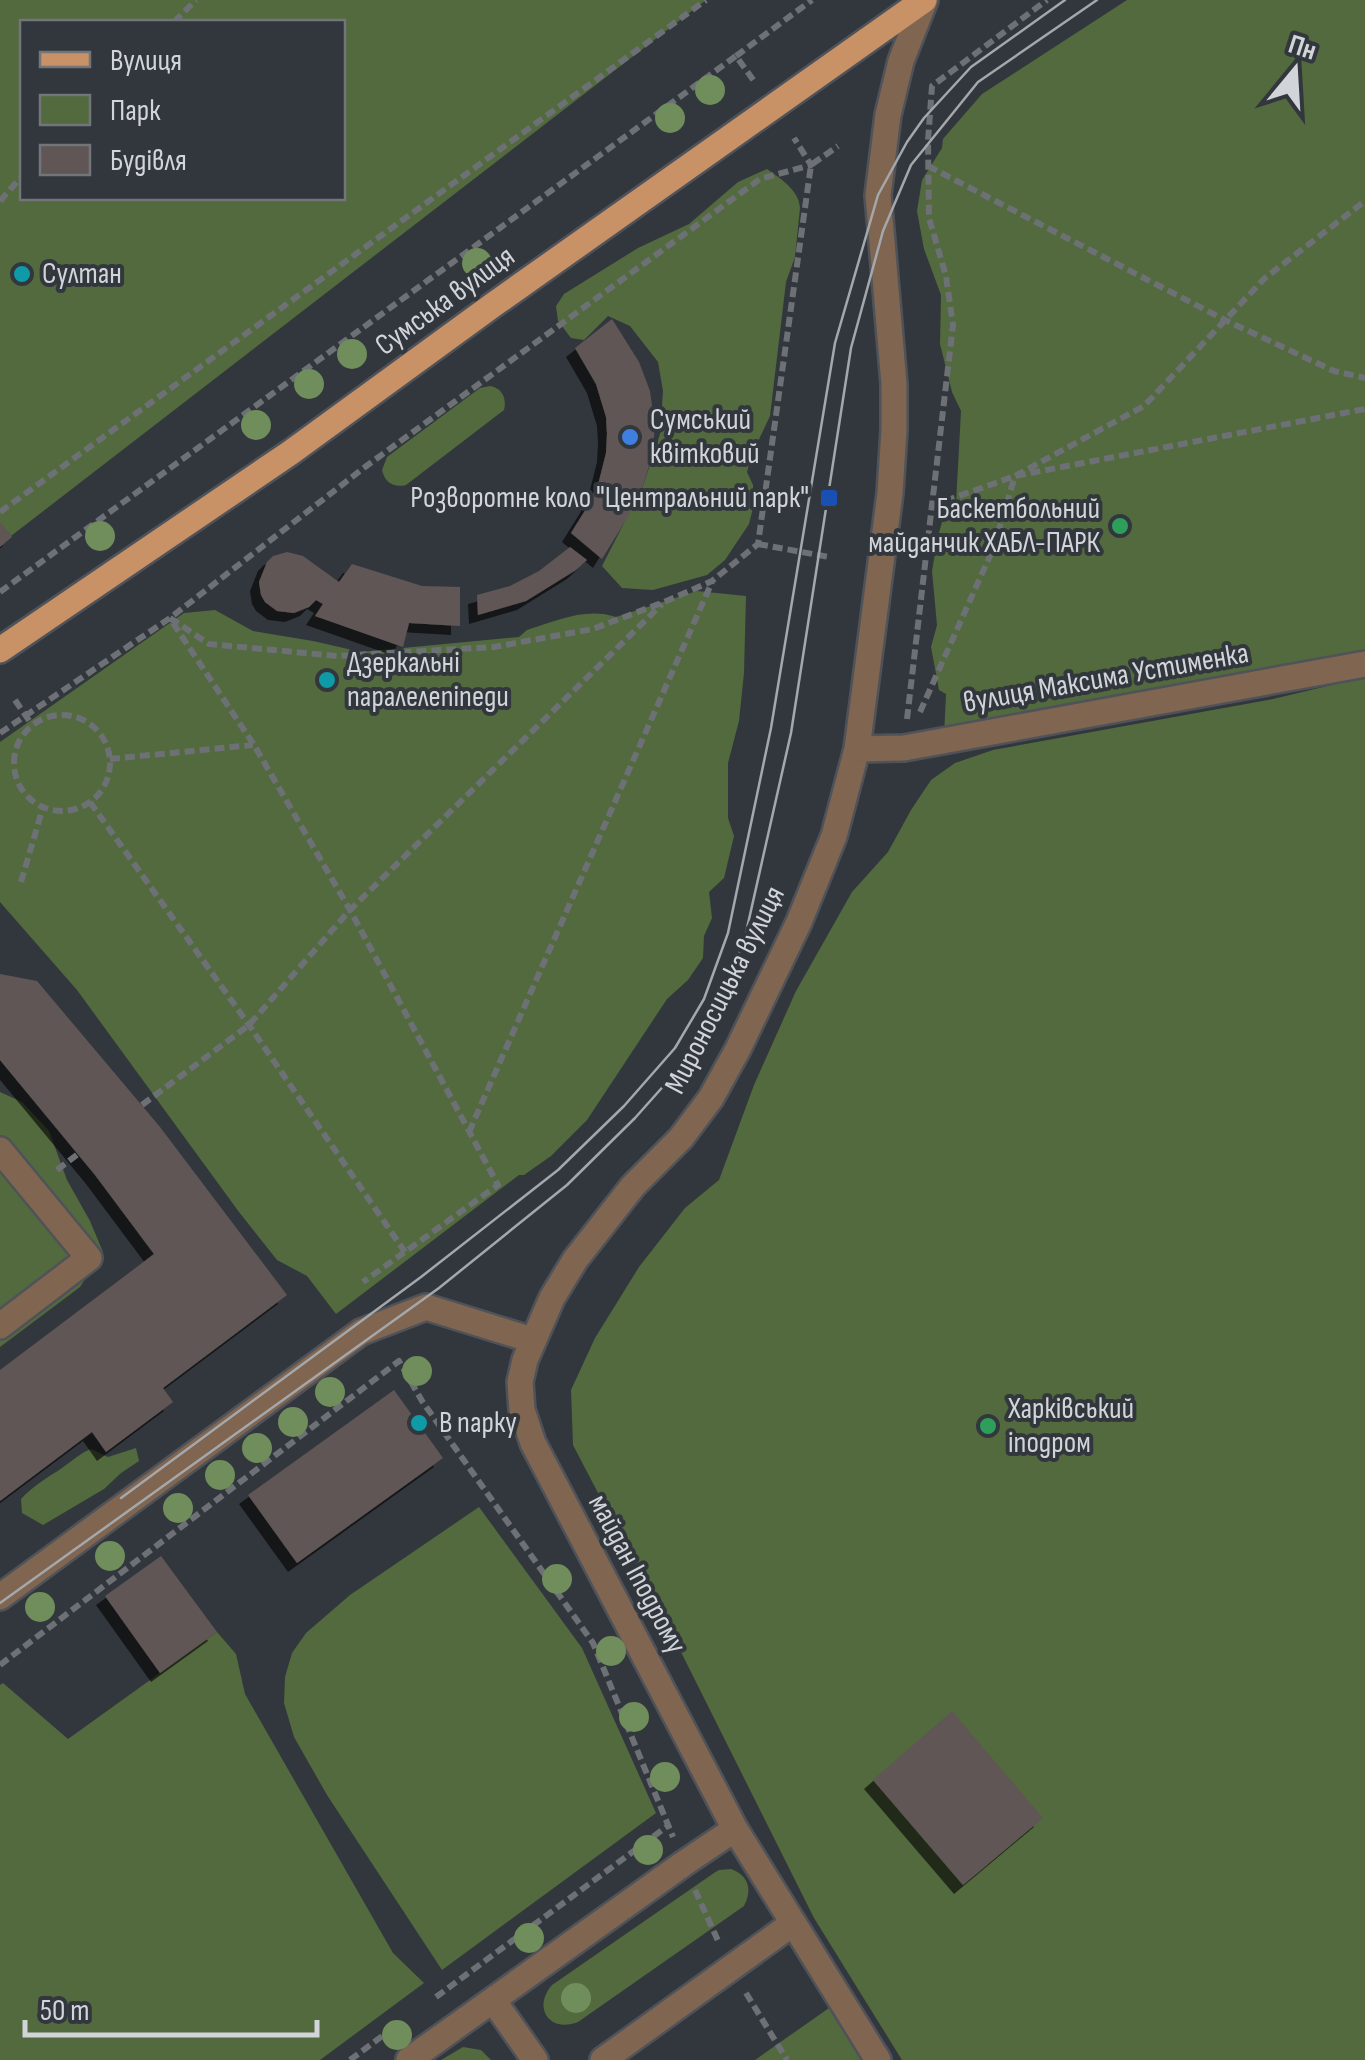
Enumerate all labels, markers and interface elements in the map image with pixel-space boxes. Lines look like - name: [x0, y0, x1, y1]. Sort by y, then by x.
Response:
- legend: [20, 20, 345, 200]
- north arrow: [1245, 20, 1345, 120]
- text: Пн: [1284, 28, 1320, 68]
- text: Вулиця: [110, 43, 182, 79]
- text: Парк: [110, 93, 161, 129]
- text: Будівля: [110, 143, 187, 179]
- street label: Сумська вулиця: [368, 238, 522, 364]
- place label: Султан: [42, 256, 122, 292]
- marker: Султан: [11, 263, 33, 285]
- place label: Сумський квітковий: [650, 402, 760, 472]
- marker: Сумський квітковий: [619, 426, 641, 448]
- place label: Розворотне коло "Центральний парк": [410, 480, 809, 516]
- marker: Розворотне коло "Центральний парк": [818, 487, 840, 509]
- place label: Баскетбольний майданчик ХАБЛ-ПАРК: [868, 491, 1101, 561]
- marker: Баскетбольний майданчик ХАБЛ-ПАРК: [1109, 515, 1131, 537]
- street label: вулиця Максима Устименка: [961, 635, 1251, 721]
- place label: Дзеркальні паралелепіпеди: [347, 645, 509, 715]
- marker: Дзеркальні паралелепіпеди: [316, 669, 338, 691]
- street label: Мироносицька вулиця: [657, 880, 793, 1100]
- place label: Харківський іподром: [1007, 1391, 1134, 1461]
- place label: В парку: [439, 1405, 517, 1441]
- marker: В парку: [408, 1412, 430, 1434]
- marker: Харківський іподром: [977, 1415, 999, 1437]
- street label: майдан Іподрому: [580, 1488, 694, 1660]
- scale bar: [25, 1975, 318, 2037]
- text: 50 m: [40, 1993, 89, 2029]

